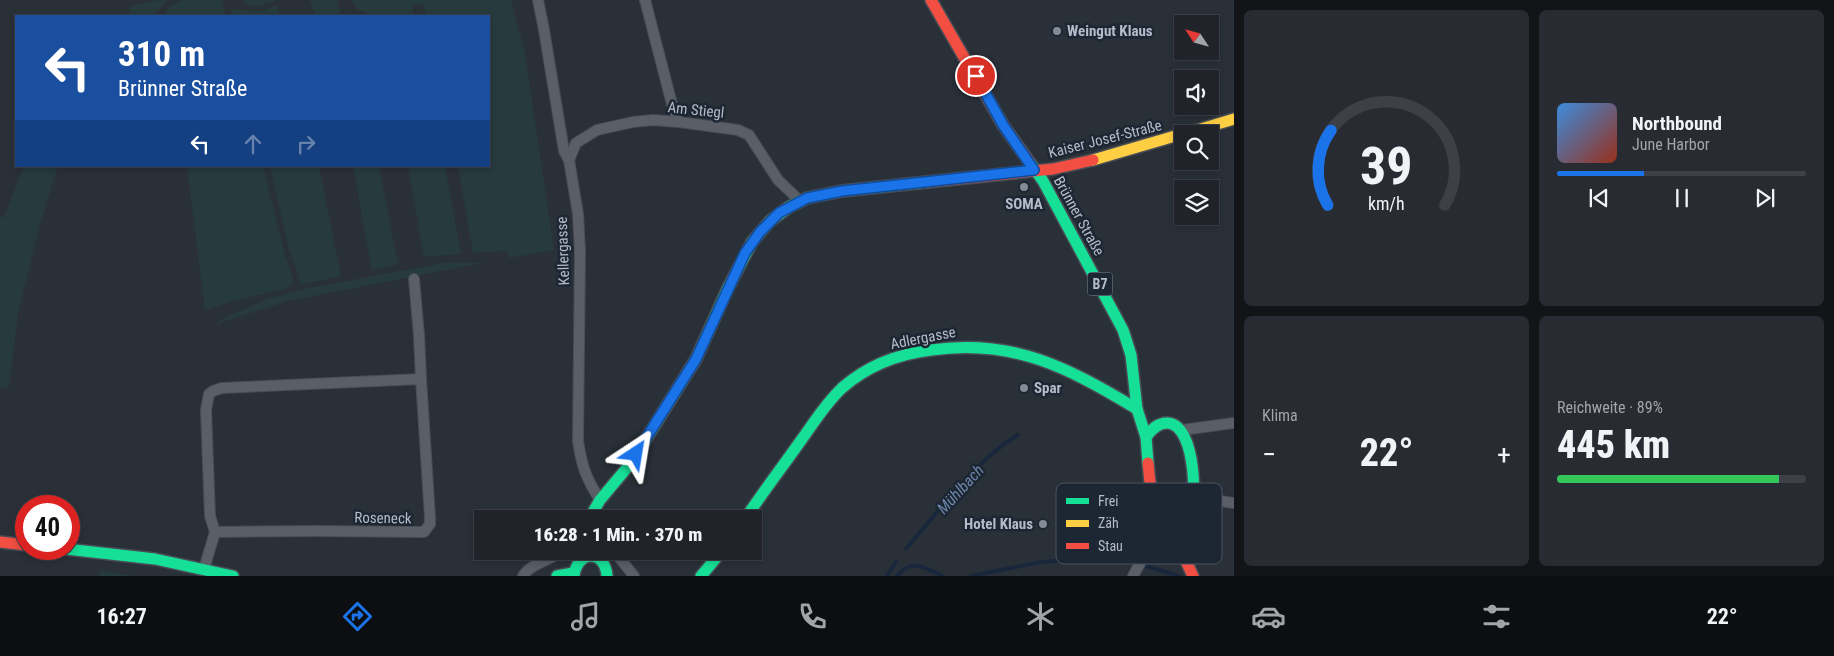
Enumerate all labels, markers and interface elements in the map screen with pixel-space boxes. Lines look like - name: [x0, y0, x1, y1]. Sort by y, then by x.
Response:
- north arrow: [1174, 15, 1219, 60]
- map controls: [1174, 15, 1219, 225]
- place label: Weingut Klaus: [1067, 22, 1153, 40]
- marker: Weingut Klaus: [1051, 25, 1063, 37]
- text: 310 m: [118, 34, 205, 75]
- icon: left: [35, 35, 100, 100]
- pin: [955, 55, 997, 97]
- icon: arrive: [962, 62, 990, 90]
- button: sound: [1174, 70, 1219, 115]
- text: Brünner Straße: [118, 76, 247, 101]
- street label: Am Stiegl: [667, 98, 725, 122]
- text: Northbound: [1632, 112, 1722, 135]
- street label: Kaiser Josef-Straße: [1046, 116, 1164, 162]
- button: search: [1174, 125, 1219, 170]
- icon: left: [186, 130, 214, 158]
- icon: ahead: [239, 130, 267, 158]
- icon: right: [292, 130, 320, 158]
- text: June Harbor: [1632, 135, 1710, 154]
- text: 39: [1360, 136, 1413, 197]
- street label: Brünner Straße: [1050, 173, 1108, 259]
- button: layers: [1174, 180, 1219, 225]
- marker: SOMA: [1018, 181, 1030, 193]
- icon: previous: [1585, 184, 1613, 212]
- icon: pause: [1668, 184, 1696, 212]
- icon: next: [1751, 184, 1779, 212]
- text: km/h: [1368, 193, 1405, 214]
- place label: SOMA: [1005, 195, 1043, 213]
- street label: Kellergasse: [553, 216, 573, 286]
- road number: B7: [1088, 272, 1112, 296]
- street label: Adlergasse: [889, 323, 957, 353]
- place label: Spar: [1034, 379, 1062, 397]
- marker: Spar: [1018, 382, 1030, 394]
- text: Reichweite · 89%: [1557, 398, 1663, 417]
- text: Klima: [1262, 406, 1298, 425]
- text: 445 km: [1557, 423, 1670, 467]
- position arrow: [609, 427, 661, 479]
- text: 22°: [1360, 431, 1413, 475]
- text: −: [1262, 438, 1276, 471]
- text: +: [1497, 438, 1511, 471]
- water label: Mühlbach: [933, 461, 988, 518]
- legend: [1056, 483, 1222, 564]
- text: Frei: [1098, 493, 1118, 509]
- speed limit sign: 40: [15, 495, 80, 560]
- street label: Roseneck: [354, 509, 412, 528]
- place label: Hotel Klaus: [964, 515, 1033, 533]
- text: Zäh: [1098, 515, 1119, 531]
- marker: Hotel Klaus: [1037, 518, 1049, 530]
- text: 16:28 · 1 Min. · 370 m: [534, 523, 702, 546]
- text: Stau: [1098, 538, 1123, 554]
- icon: directions: [340, 599, 375, 634]
- icon: music: [568, 599, 603, 634]
- icon: phone: [795, 599, 830, 634]
- icon: climate: [1023, 599, 1058, 634]
- icon: car: [1251, 599, 1286, 634]
- icon: filters: [1479, 599, 1514, 634]
- text: 16:27: [96, 604, 147, 629]
- text: 22°: [1707, 604, 1738, 629]

